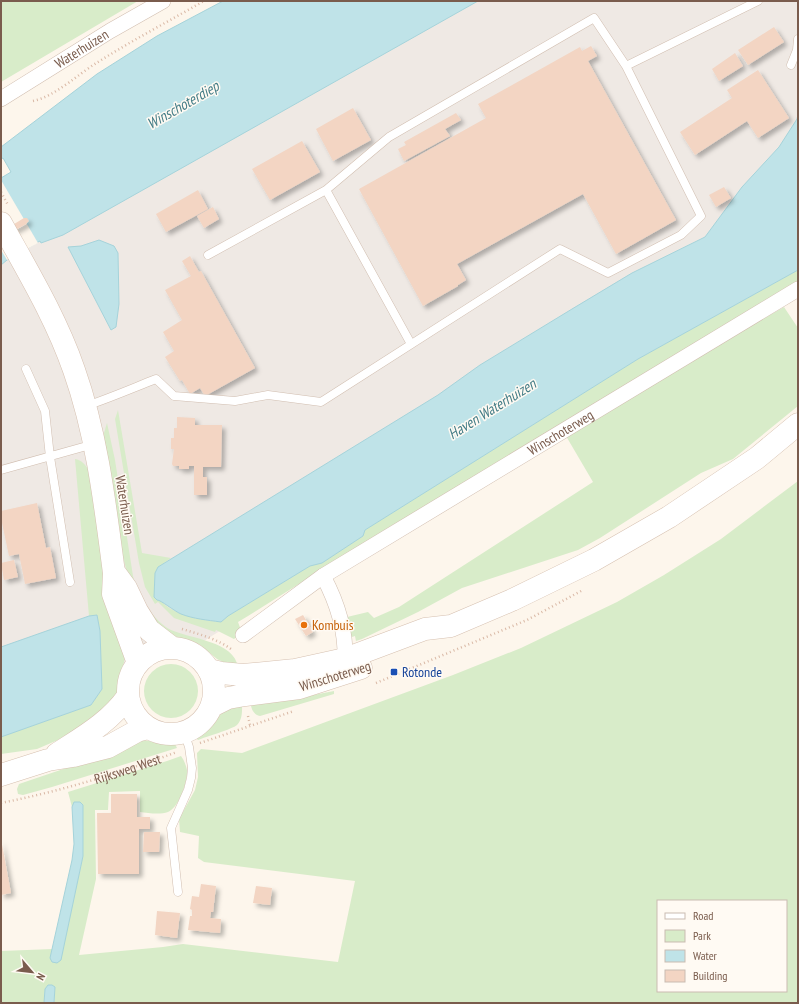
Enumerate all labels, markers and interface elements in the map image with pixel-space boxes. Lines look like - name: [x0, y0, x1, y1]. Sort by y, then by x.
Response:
- street label: Waterhuizen: [51, 25, 112, 72]
- water label: Winschoterdiep: [143, 76, 223, 133]
- water label: Haven Waterhuizen: [444, 373, 540, 443]
- street label: Winschoterweg: [524, 406, 597, 459]
- street label: Waterhuizen: [111, 474, 139, 536]
- place label: Kombuis: [312, 616, 354, 634]
- marker: Kombuis: [299, 620, 309, 630]
- street label: Winschoterweg: [297, 657, 373, 695]
- place label: Rotonde: [402, 663, 442, 681]
- marker: Rotonde: [389, 667, 399, 677]
- street label: Rijksweg West: [92, 750, 163, 788]
- legend: [657, 900, 787, 992]
- text: Road: [693, 908, 713, 923]
- text: Park: [693, 928, 711, 943]
- text: Water: [693, 948, 718, 963]
- north arrow: [12, 952, 52, 992]
- text: Building: [693, 968, 728, 983]
- text: N: [33, 971, 48, 983]

